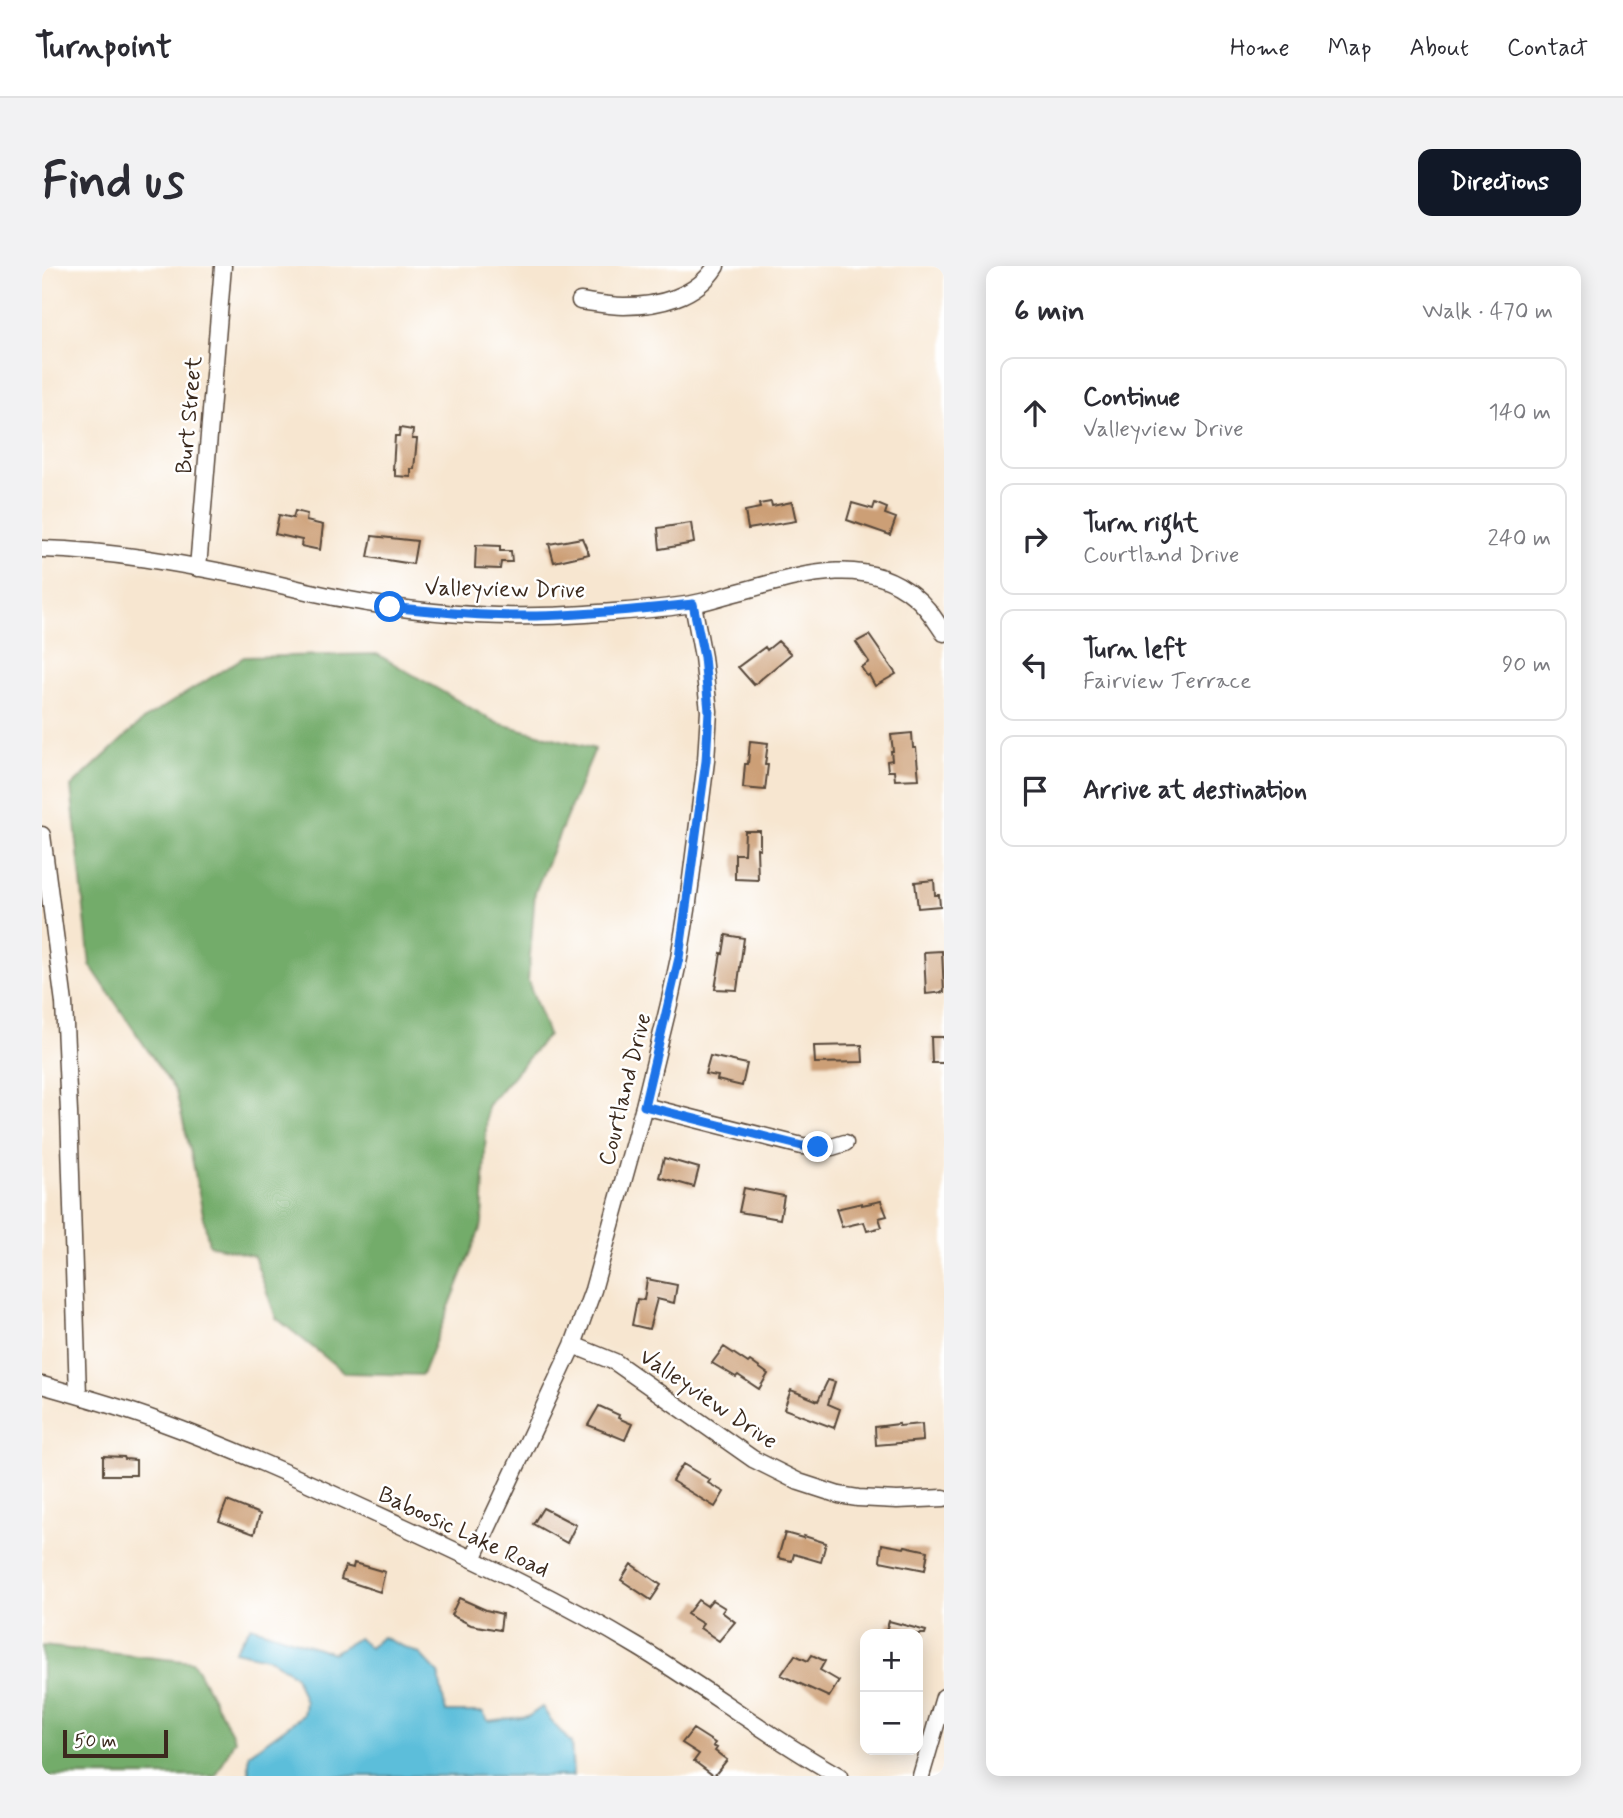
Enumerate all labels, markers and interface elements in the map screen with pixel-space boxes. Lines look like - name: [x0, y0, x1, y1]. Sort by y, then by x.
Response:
- text: Turnpoint: [35, 26, 172, 70]
- text: Home: [1230, 33, 1290, 64]
- text: Map: [1328, 33, 1372, 64]
- text: About: [1410, 33, 1469, 64]
- text: Contact: [1507, 33, 1588, 64]
- button: Directions: [1418, 149, 1581, 216]
- text: Find us: [42, 150, 185, 215]
- text: 6 min: [1014, 292, 1085, 331]
- text: Walk · 470 m: [1422, 297, 1553, 327]
- street label: Burt Street: [170, 355, 210, 475]
- text: Continue: [1083, 381, 1180, 415]
- icon: ahead: [1016, 394, 1054, 432]
- text: 140 m: [1488, 398, 1551, 428]
- text: Valleyview Drive: [1083, 415, 1244, 445]
- text: Turn right: [1083, 507, 1199, 541]
- icon: right: [1016, 520, 1054, 558]
- text: 240 m: [1487, 524, 1551, 554]
- text: Courtland Drive: [1083, 541, 1239, 571]
- street label: Valleyview Drive: [424, 574, 586, 606]
- route start: [374, 591, 405, 622]
- text: Turn left: [1083, 633, 1187, 667]
- icon: left: [1016, 646, 1054, 684]
- text: 90 m: [1502, 650, 1551, 680]
- text: Fairview Terrace: [1083, 667, 1251, 697]
- icon: arrive: [1016, 772, 1054, 810]
- text: Arrive at destination: [1083, 774, 1307, 808]
- street label: Courtland Drive: [592, 1010, 659, 1169]
- route end: [802, 1131, 833, 1162]
- street label: Valleyview Drive: [633, 1342, 783, 1457]
- street label: Baboosic Lake Road: [373, 1480, 553, 1586]
- map controls: [860, 1629, 923, 1755]
- button: +: [860, 1629, 923, 1692]
- button: −: [860, 1692, 923, 1755]
- scale bar: [63, 1727, 168, 1759]
- text: 50 m: [74, 1729, 117, 1754]

